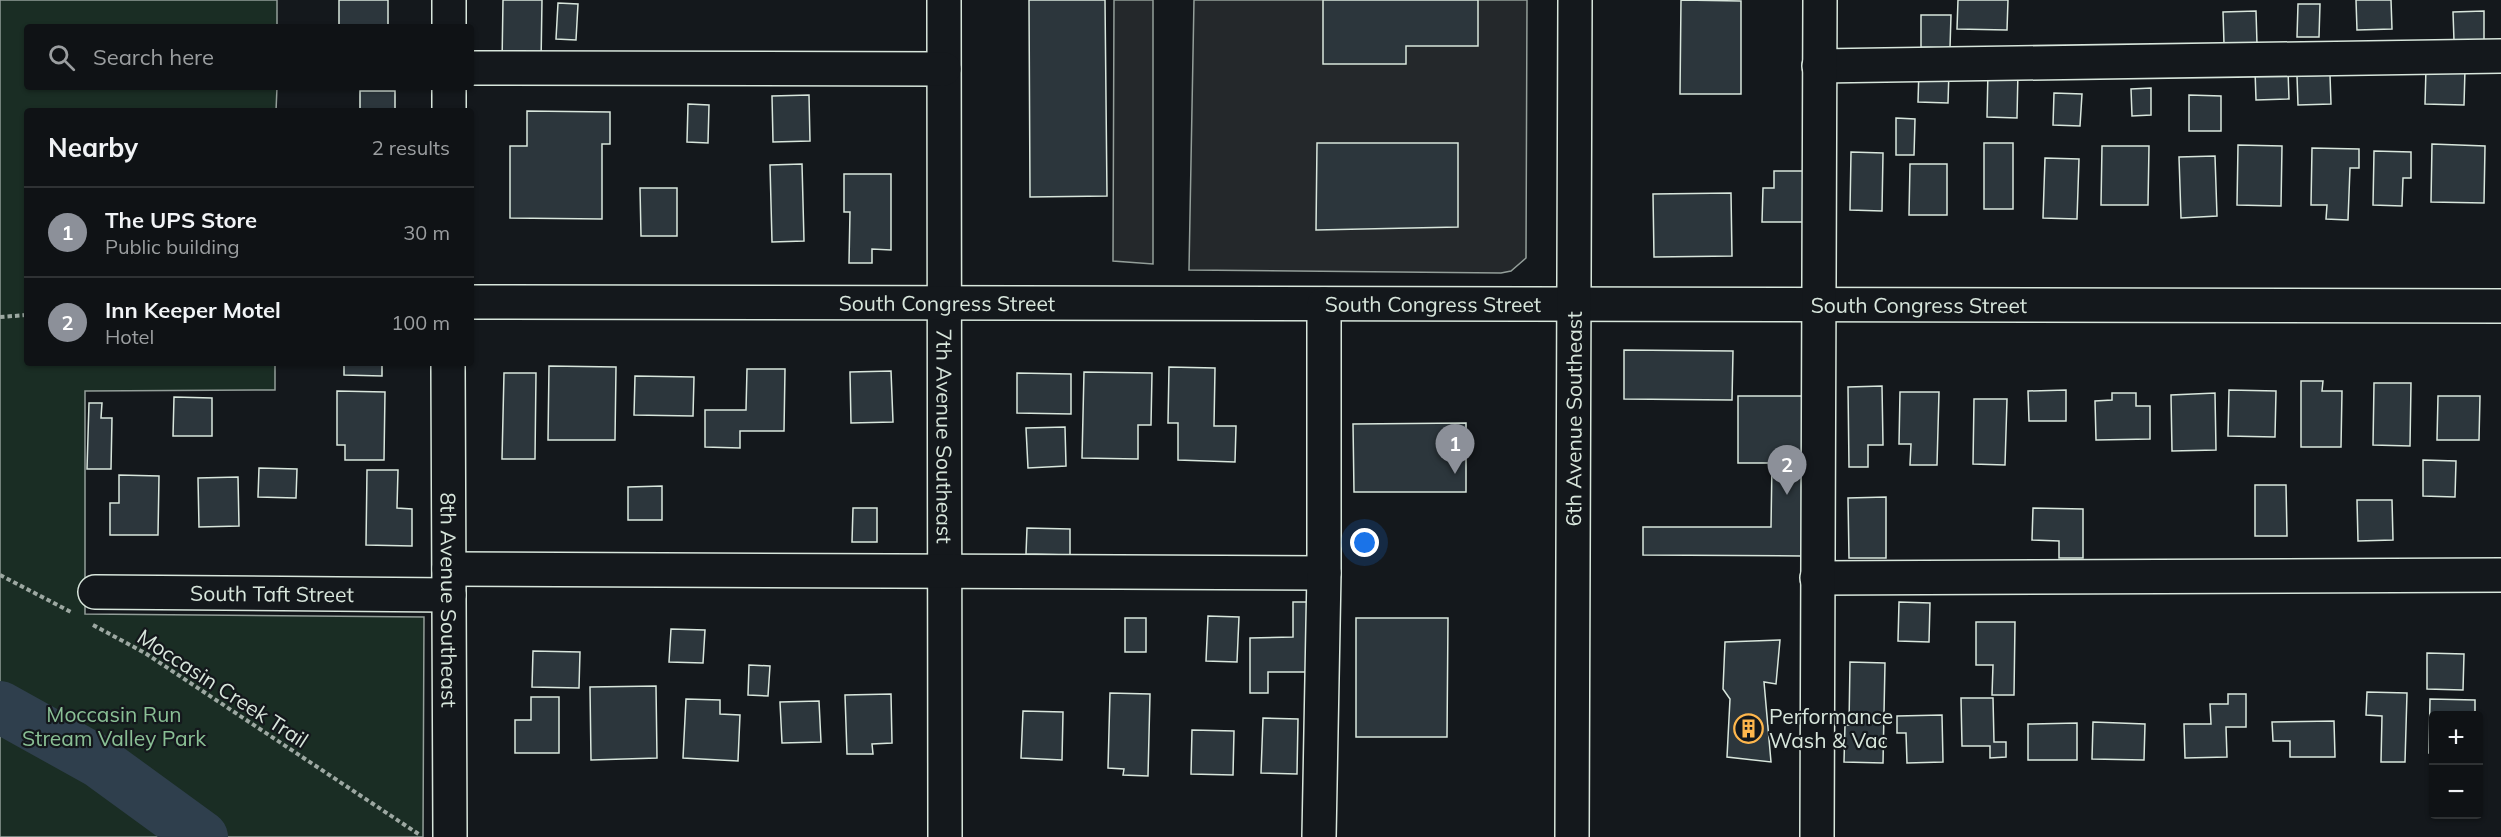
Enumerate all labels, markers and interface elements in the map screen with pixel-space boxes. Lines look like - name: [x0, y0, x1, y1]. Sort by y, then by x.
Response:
- search box: [24, 24, 474, 90]
- icon: search: [45, 41, 78, 74]
- text: Search here: [93, 43, 214, 71]
- text: Nearby: [48, 131, 138, 164]
- text: 2 results: [372, 135, 450, 160]
- text: The UPS Store: [105, 206, 257, 234]
- text: 1: [62, 220, 74, 245]
- text: 30 m: [403, 220, 450, 245]
- text: Public building: [105, 234, 240, 259]
- street label: South Congress Street: [839, 290, 1055, 316]
- street label: South Congress Street: [1325, 291, 1541, 317]
- street label: South Congress Street: [1811, 292, 2027, 318]
- text: Inn Keeper Motel: [105, 296, 281, 324]
- text: 2: [62, 310, 74, 335]
- text: 100 m: [391, 310, 450, 335]
- street label: 6th Avenue Southeast: [1560, 311, 1587, 527]
- text: Hotel: [105, 324, 154, 349]
- street label: 7th Avenue Southeast: [931, 328, 958, 544]
- pin: 1: [1436, 424, 1474, 474]
- pin: 2: [1768, 446, 1806, 495]
- street label: 8th Avenue Southeast: [436, 492, 462, 708]
- your location: [1350, 528, 1379, 557]
- street label: South Taft Street: [190, 580, 354, 607]
- street label: Moccasin Creek Trail: [133, 623, 313, 753]
- park label: Moccasin Run Stream Valley Park: [22, 701, 206, 751]
- place label: Performance Wash & Vac: [1769, 703, 1893, 753]
- map controls: [2429, 711, 2483, 819]
- button: +: [2429, 711, 2483, 765]
- building icon: Performance Wash & Vac: [1732, 712, 1764, 744]
- button: −: [2429, 765, 2483, 819]

